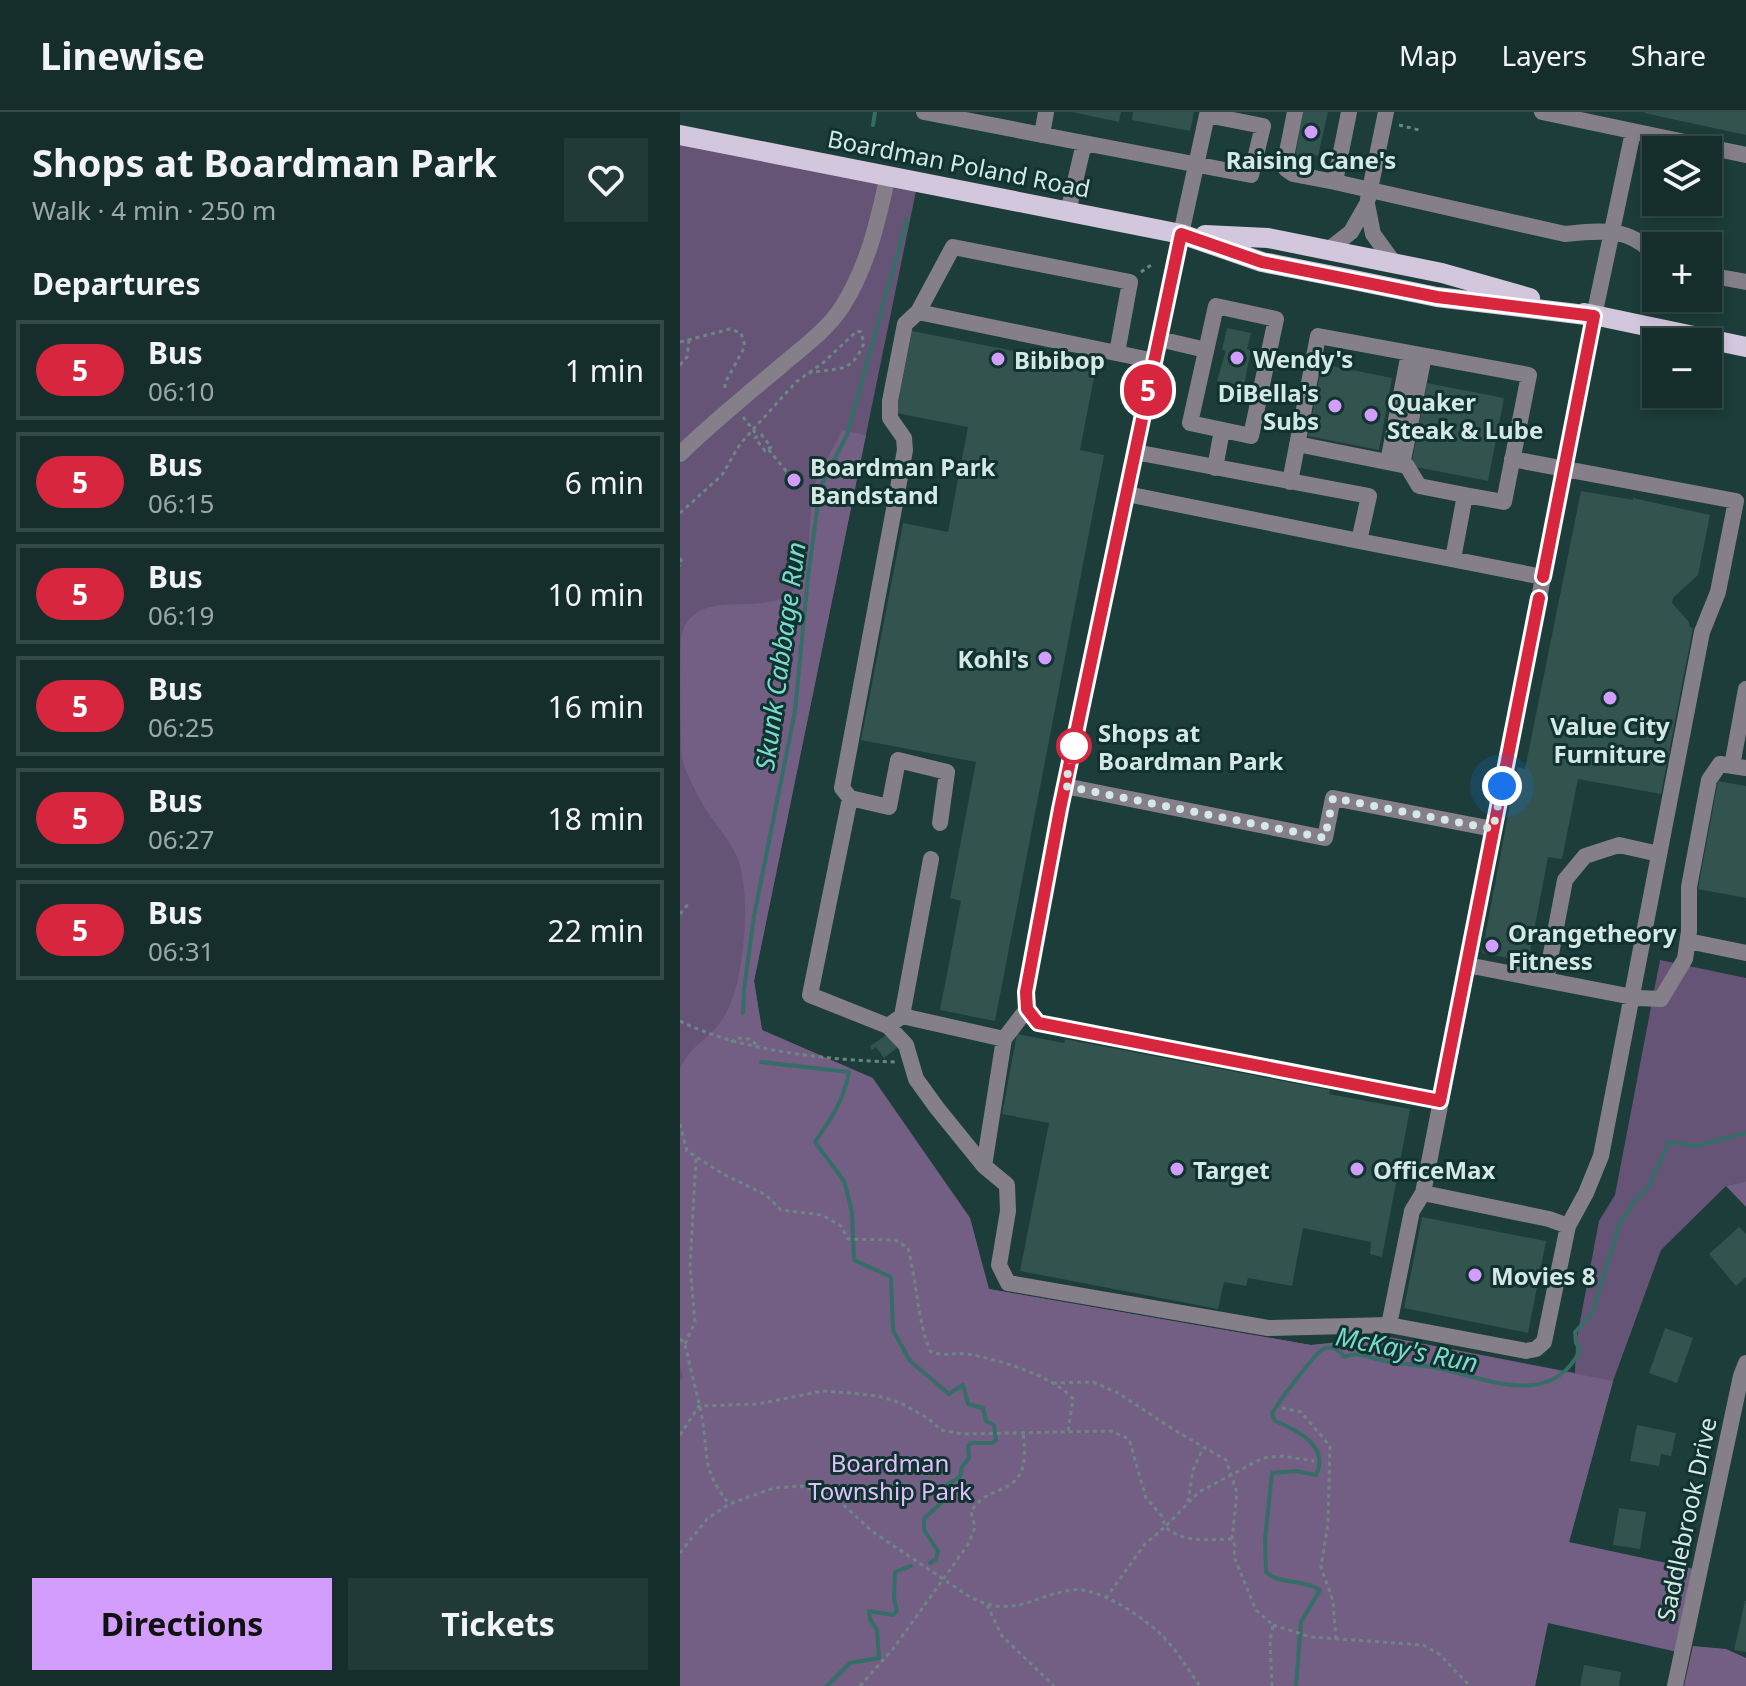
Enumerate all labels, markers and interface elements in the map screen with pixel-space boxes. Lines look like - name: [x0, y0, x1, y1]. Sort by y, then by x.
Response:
- text: Linewise: [40, 29, 205, 81]
- text: Map: [1399, 36, 1457, 74]
- text: Layers: [1501, 36, 1587, 74]
- text: Share: [1631, 36, 1706, 74]
- street label: Boardman Poland Road: [825, 121, 1093, 205]
- marker: Raising Cane's: [1302, 123, 1320, 141]
- text: Shops at Boardman Park: [32, 136, 497, 188]
- map controls: [1642, 136, 1722, 408]
- button: layers: [1642, 136, 1722, 216]
- button: heart: [564, 138, 648, 222]
- place label: Raising Cane's: [1226, 143, 1396, 176]
- text: Walk · 4 min · 250 m: [32, 192, 276, 228]
- button: +: [1642, 232, 1722, 312]
- text: Departures: [32, 263, 201, 304]
- button: −: [1642, 328, 1722, 408]
- text: Bus: [148, 332, 203, 373]
- place label: Wendy's: [1253, 342, 1353, 375]
- place label: Bibibop: [1014, 343, 1105, 376]
- marker: Wendy's: [1228, 349, 1246, 367]
- text: 1 min: [565, 350, 644, 391]
- marker: Bibibop: [989, 350, 1007, 368]
- text: 5: [72, 351, 88, 389]
- line badge: 5: [1122, 364, 1174, 416]
- text: 5: [1140, 371, 1156, 409]
- text: 06:10: [148, 373, 214, 409]
- place label: DiBella's Subs: [1218, 376, 1319, 437]
- place label: Quaker Steak & Lube: [1387, 385, 1543, 446]
- marker: DiBella's Subs: [1326, 397, 1344, 415]
- marker: Quaker Steak & Lube: [1362, 406, 1380, 424]
- text: Bus: [148, 444, 203, 485]
- place label: Boardman Park Bandstand: [810, 450, 995, 511]
- text: 6 min: [565, 462, 644, 503]
- text: 5: [72, 463, 88, 501]
- marker: Boardman Park Bandstand: [785, 471, 803, 489]
- text: 06:15: [148, 485, 214, 521]
- water label: Skunk Cabbage Run: [746, 539, 814, 773]
- text: Bus: [148, 556, 203, 597]
- text: 10 min: [548, 574, 644, 615]
- text: 5: [72, 575, 88, 613]
- text: 06:19: [148, 597, 214, 633]
- place label: Kohl's: [958, 642, 1029, 675]
- marker: Kohl's: [1036, 649, 1054, 667]
- text: Bus: [148, 668, 203, 709]
- text: 16 min: [548, 686, 644, 727]
- text: 5: [72, 687, 88, 725]
- marker: Value City Furniture: [1601, 689, 1619, 707]
- text: 06:25: [148, 709, 214, 745]
- place label: Value City Furniture: [1550, 709, 1670, 770]
- place label: Shops at Boardman Park: [1098, 716, 1283, 777]
- marker: Shops at Boardman Park: [1057, 729, 1091, 763]
- your location: [1482, 766, 1522, 806]
- text: Bus: [148, 780, 203, 821]
- text: 18 min: [548, 798, 644, 839]
- text: 5: [72, 799, 88, 837]
- text: 06:27: [148, 821, 214, 857]
- text: Bus: [148, 892, 203, 933]
- text: 22 min: [548, 910, 644, 951]
- text: 5: [72, 911, 88, 949]
- place label: Orangetheory Fitness: [1508, 916, 1677, 977]
- text: 06:31: [148, 933, 214, 969]
- marker: Orangetheory Fitness: [1483, 937, 1501, 955]
- place label: Target: [1193, 1153, 1270, 1186]
- place label: OfficeMax: [1373, 1153, 1495, 1186]
- marker: Target: [1168, 1160, 1186, 1178]
- marker: OfficeMax: [1348, 1160, 1366, 1178]
- place label: Movies 8: [1491, 1259, 1595, 1292]
- marker: Movies 8: [1466, 1266, 1484, 1284]
- water label: McKay's Run: [1333, 1318, 1481, 1380]
- street label: Saddlebrook Drive: [1648, 1414, 1724, 1624]
- park label: Boardman Township Park: [808, 1446, 972, 1507]
- button: Directions: [32, 1578, 332, 1670]
- button: Tickets: [348, 1578, 648, 1670]

